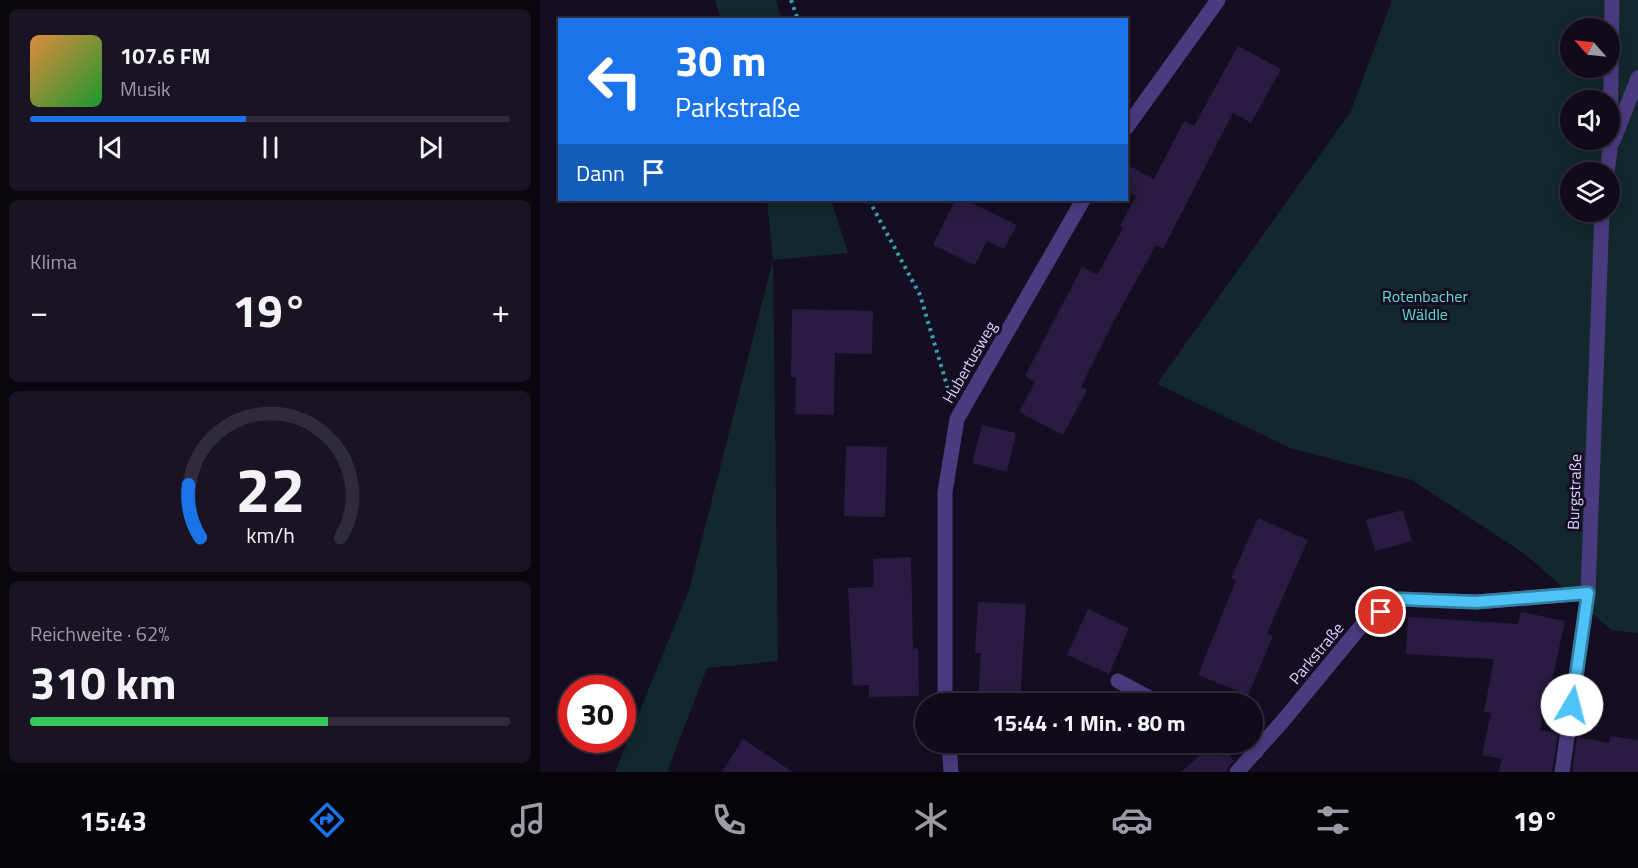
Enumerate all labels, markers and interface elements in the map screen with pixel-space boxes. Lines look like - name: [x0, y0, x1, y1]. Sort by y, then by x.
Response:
- north arrow: [1560, 18, 1620, 78]
- map controls: [1560, 18, 1620, 222]
- text: 30 m: [675, 28, 767, 92]
- text: 107.6 FM: [120, 39, 210, 73]
- icon: left: [576, 42, 654, 120]
- text: Musik: [120, 73, 171, 104]
- text: Parkstraße: [675, 86, 801, 127]
- button: sound: [1560, 90, 1620, 150]
- icon: previous: [94, 131, 127, 164]
- icon: pause: [254, 131, 287, 164]
- icon: next: [414, 131, 447, 164]
- text: Dann: [576, 156, 625, 190]
- icon: arrive: [637, 156, 670, 189]
- button: layers: [1560, 162, 1620, 222]
- text: Klima: [30, 246, 77, 277]
- text: 19°: [232, 276, 308, 344]
- park label: Rotenbacher Wäldle: [1382, 284, 1468, 326]
- text: −: [30, 286, 48, 336]
- text: +: [492, 286, 510, 336]
- street label: Hubertusweg: [936, 316, 1002, 408]
- text: 22: [235, 442, 305, 537]
- street label: Burgstraße: [1561, 454, 1587, 530]
- text: km/h: [246, 520, 294, 552]
- pin: [1355, 586, 1406, 637]
- icon: arrive: [1364, 595, 1397, 628]
- street label: Parkstraße: [1283, 617, 1349, 689]
- text: Reichweite · 62%: [30, 618, 169, 649]
- text: 310 km: [30, 648, 176, 716]
- position arrow: [1540, 673, 1604, 737]
- speed limit sign: 30: [558, 675, 636, 753]
- text: 15:44 · 1 Min. · 80 m: [993, 706, 1186, 740]
- icon: directions: [306, 799, 348, 841]
- icon: music: [507, 799, 549, 841]
- icon: phone: [708, 799, 750, 841]
- icon: climate: [910, 799, 952, 841]
- icon: car: [1111, 799, 1153, 841]
- icon: filters: [1312, 799, 1354, 841]
- text: 15:43: [80, 800, 147, 841]
- text: 19°: [1513, 800, 1558, 841]

